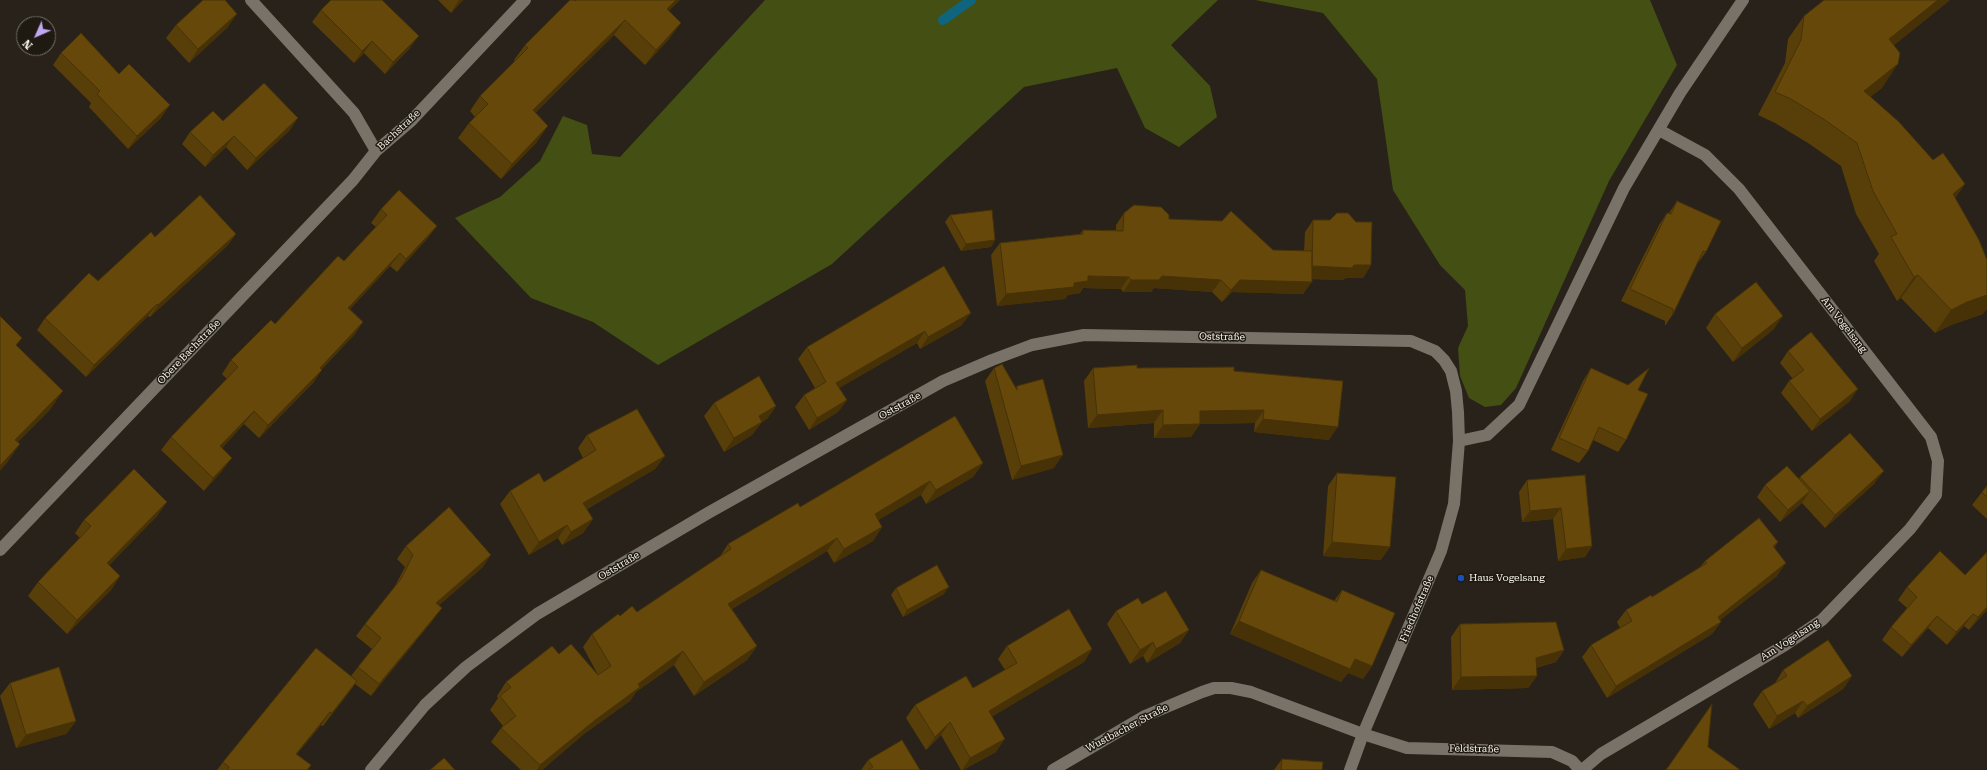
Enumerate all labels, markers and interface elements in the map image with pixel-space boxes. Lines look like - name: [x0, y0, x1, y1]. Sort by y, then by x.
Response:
- north arrow: [16, 16, 56, 56]
- text: N: [20, 37, 35, 52]
- street label: Bachstraße: [375, 107, 423, 153]
- street label: Am Vogelsang: [1819, 295, 1869, 355]
- street label: Obere Bachstraße: [155, 317, 223, 387]
- street label: Oststraße: [1199, 331, 1245, 343]
- street label: Oststraße: [877, 390, 923, 422]
- street label: Oststraße: [596, 549, 642, 583]
- place label: Haus Vogelsang: [1469, 572, 1545, 584]
- marker: Haus Vogelsang: [1456, 573, 1466, 583]
- street label: Friedhofstraße: [1398, 574, 1436, 644]
- street label: Am Vogelsang: [1758, 617, 1822, 663]
- street label: Wustbacher Straße: [1084, 701, 1170, 755]
- street label: Feldstraße: [1449, 743, 1499, 755]

